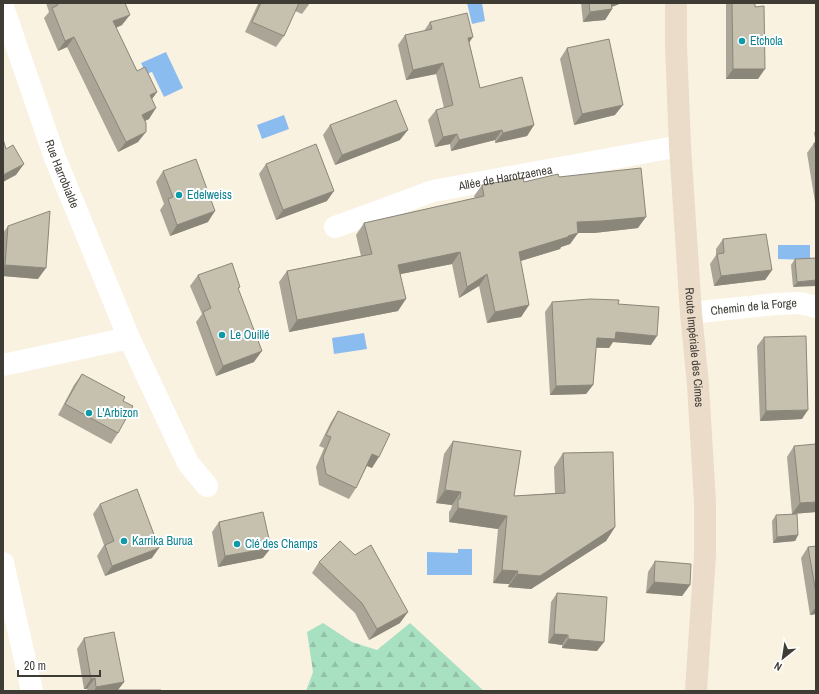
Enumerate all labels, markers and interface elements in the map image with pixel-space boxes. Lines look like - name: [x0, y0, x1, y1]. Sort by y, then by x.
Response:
- place label: Etchola: [750, 33, 783, 49]
- marker: Etchola: [737, 36, 747, 46]
- street label: Rue Harrobialde: [41, 138, 83, 210]
- street label: Allée de Harotzaenea: [456, 161, 554, 194]
- place label: Edelweiss: [187, 187, 232, 203]
- marker: Edelweiss: [174, 190, 184, 200]
- street label: Route Impériale des Cimes: [681, 287, 707, 408]
- street label: Chemin de la Forge: [710, 295, 797, 319]
- place label: Le Ouillé: [230, 327, 269, 343]
- marker: Le Ouillé: [217, 330, 227, 340]
- place label: L'Arbizon: [97, 405, 138, 421]
- marker: L'Arbizon: [84, 408, 94, 418]
- place label: Karrika Burua: [132, 533, 193, 549]
- marker: Karrika Burua: [119, 536, 129, 546]
- place label: Clé des Champs: [245, 536, 318, 552]
- marker: Clé des Champs: [232, 539, 242, 549]
- north arrow: [763, 638, 803, 678]
- scale bar: [18, 652, 100, 678]
- text: 20 m: [24, 658, 46, 674]
- text: N: [772, 659, 784, 674]

